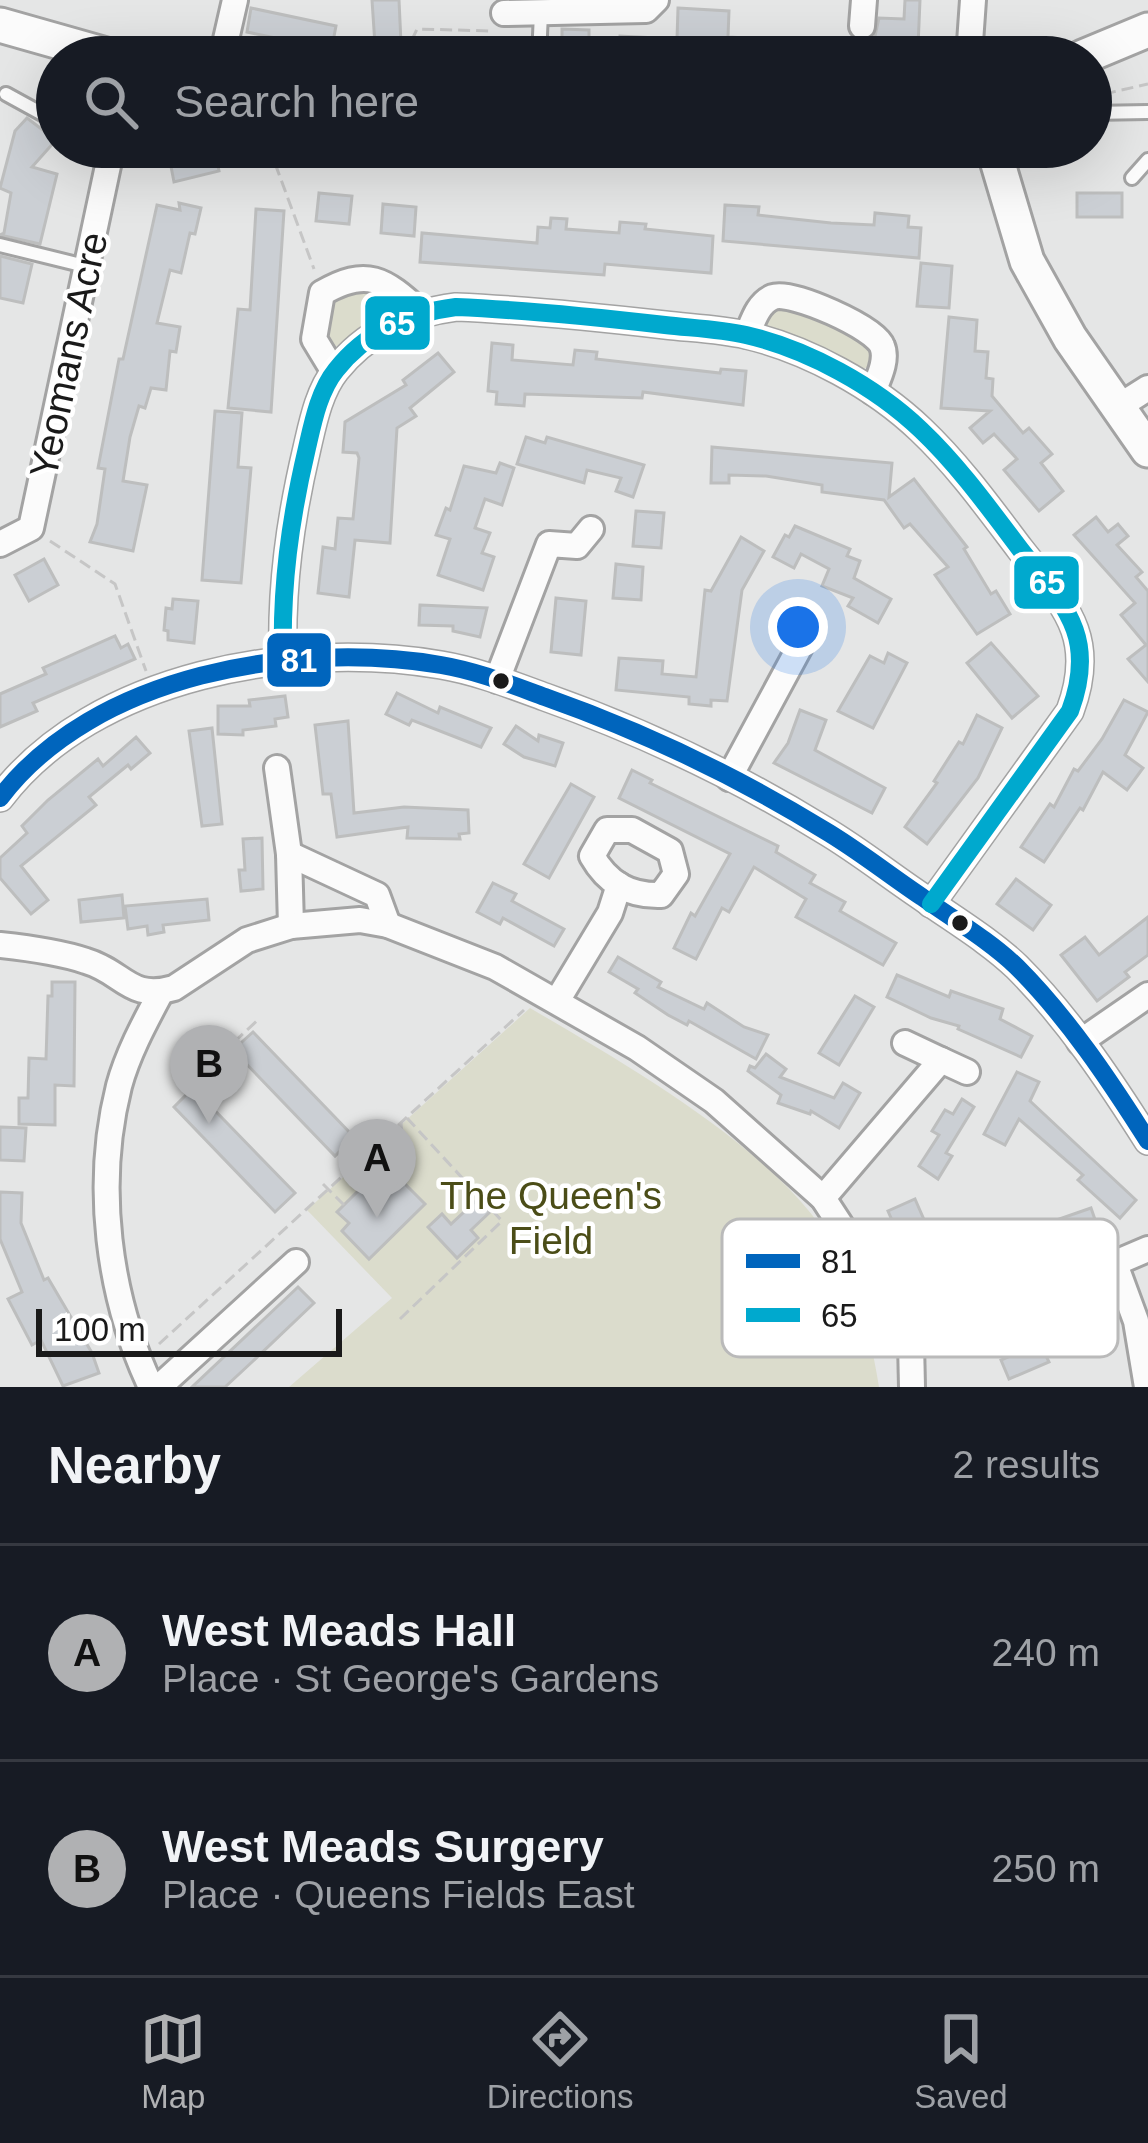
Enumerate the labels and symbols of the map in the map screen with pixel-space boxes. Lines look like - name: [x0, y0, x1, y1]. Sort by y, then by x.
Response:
- street label: Yeomans Acre: [21, 228, 116, 482]
- line badge: 65: [363, 294, 432, 352]
- text: 65: [379, 305, 415, 342]
- line badge: 65: [1012, 554, 1081, 611]
- text: 65: [1029, 564, 1065, 601]
- your location: [768, 597, 828, 657]
- line badge: 81: [265, 631, 333, 689]
- text: 81: [281, 642, 317, 679]
- unlabelled marker: [490, 670, 512, 692]
- unlabelled marker: [949, 912, 971, 934]
- pin: B: [170, 1025, 248, 1124]
- pin: A: [338, 1119, 416, 1218]
- park label: The Queen's Field: [440, 1174, 662, 1262]
- legend: [722, 1219, 1118, 1357]
- text: 81: [821, 1243, 858, 1280]
- text: 65: [821, 1297, 858, 1334]
- scale bar: [36, 1303, 342, 1356]

